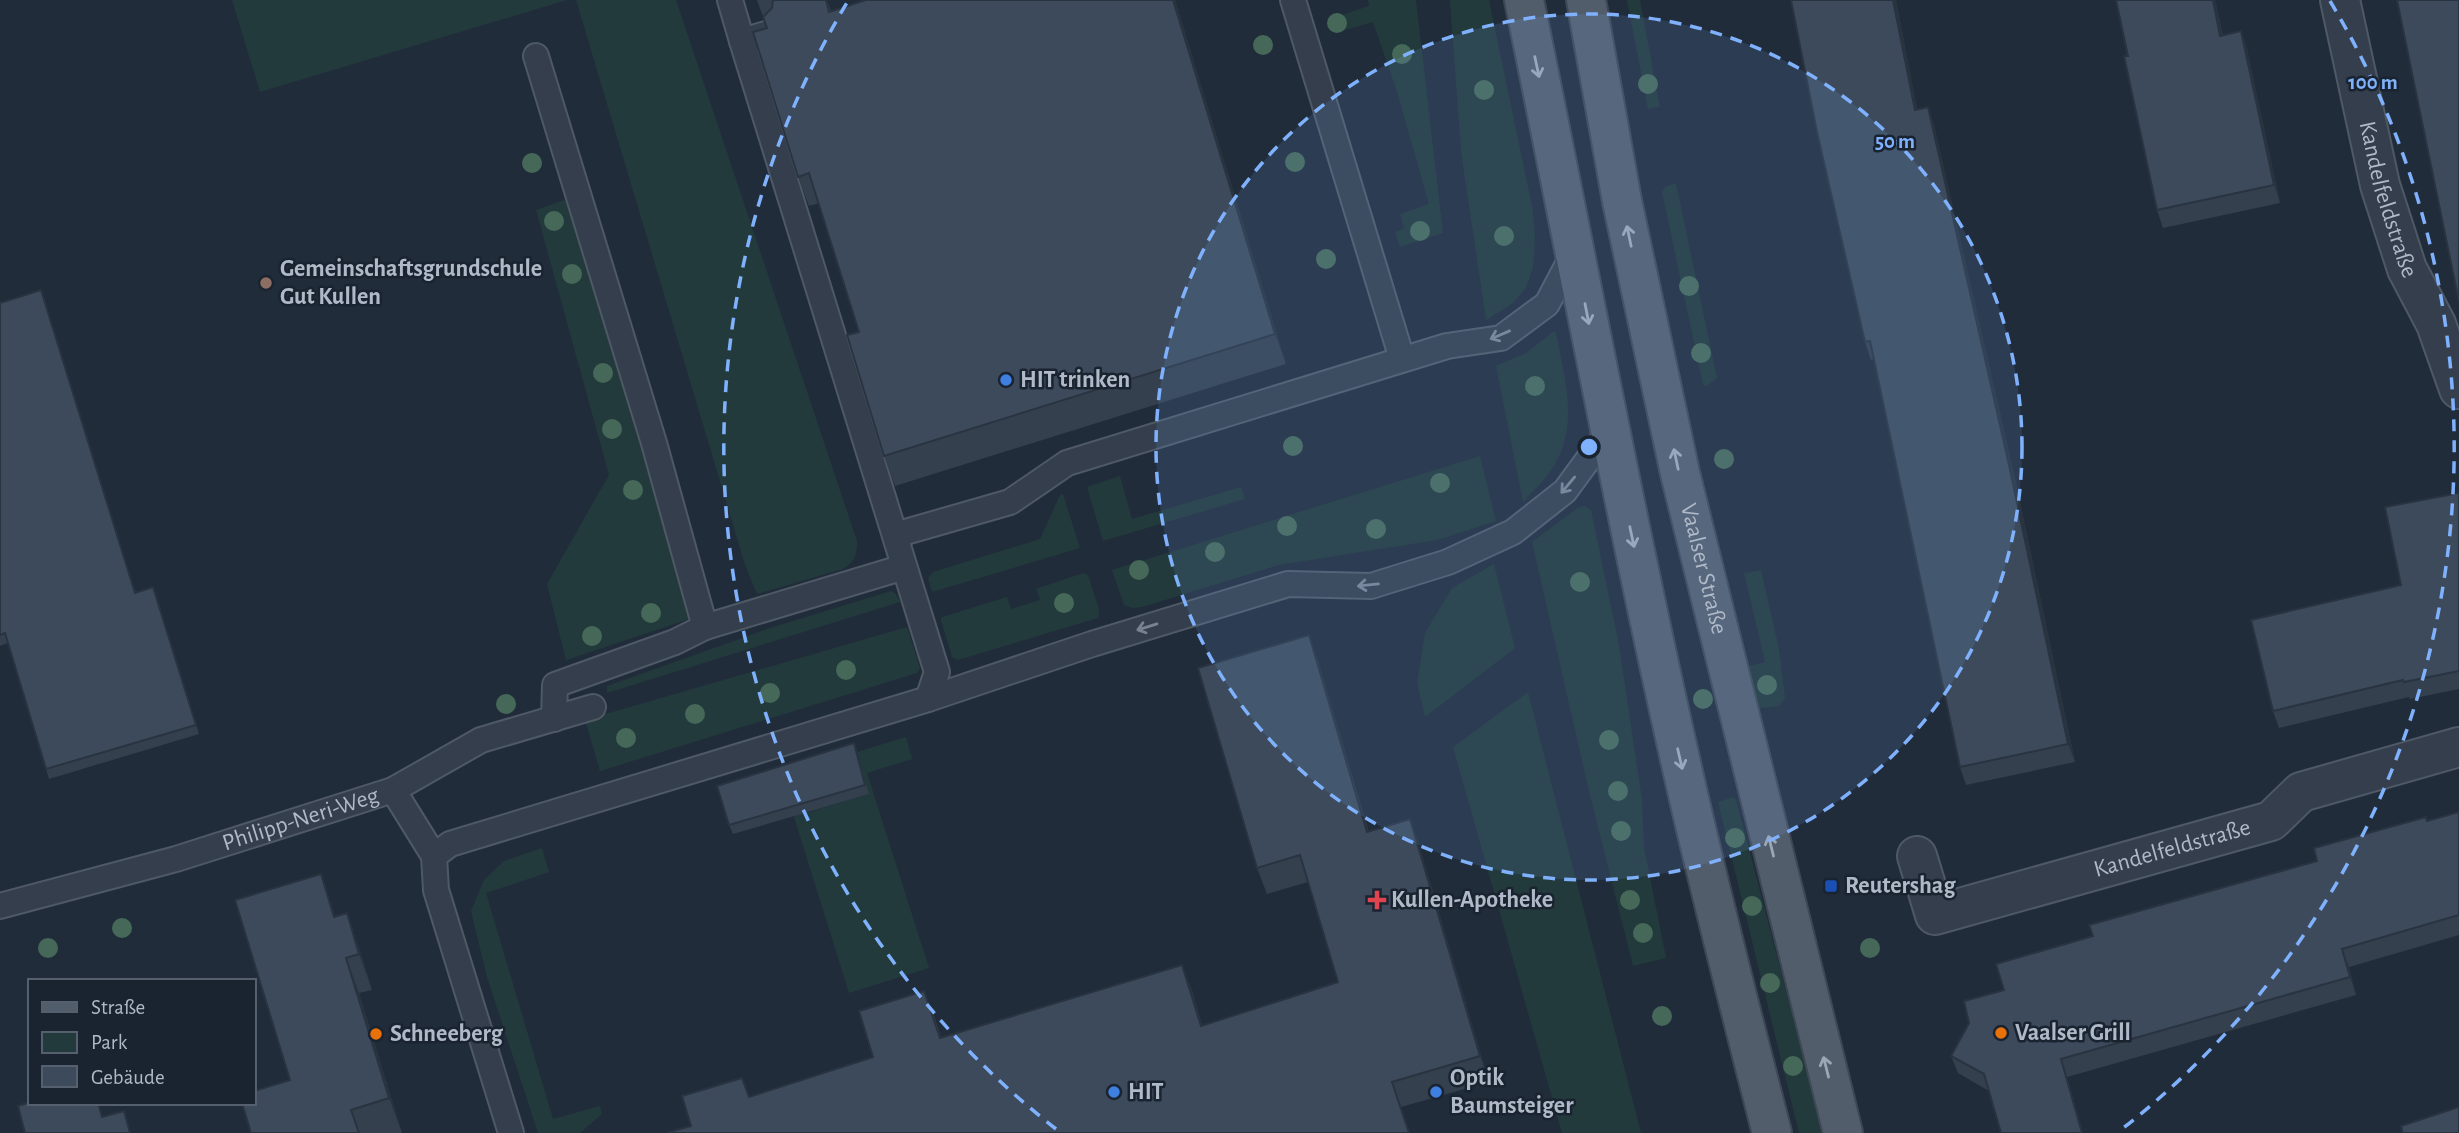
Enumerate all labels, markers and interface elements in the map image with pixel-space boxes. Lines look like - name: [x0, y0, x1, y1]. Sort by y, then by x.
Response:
- one-way arrow: [1531, 55, 1545, 78]
- text: 100 m: [2348, 72, 2398, 93]
- street label: Kandelfeldstraße: [2355, 119, 2421, 282]
- text: 50 m: [1875, 131, 1915, 152]
- one-way arrow: [1622, 225, 1635, 248]
- place label: Gemeinschaftsgrundschule Gut Kullen: [280, 257, 542, 309]
- marker: Gemeinschaftsgrundschule Gut Kullen: [258, 275, 274, 291]
- one-way arrow: [1581, 302, 1594, 325]
- one-way arrow: [1490, 330, 1511, 343]
- place label: HIT trinken: [1020, 368, 1130, 392]
- marker: HIT trinken: [998, 372, 1014, 388]
- centre of rings: [1577, 435, 1601, 459]
- one-way arrow: [1669, 448, 1683, 471]
- one-way arrow: [1560, 476, 1576, 494]
- street label: Vaalser Straße: [1676, 501, 1731, 637]
- one-way arrow: [1626, 525, 1639, 548]
- one-way arrow: [1357, 578, 1380, 591]
- one-way arrow: [1137, 622, 1159, 635]
- one-way arrow: [1673, 747, 1687, 770]
- street label: Philipp-Neri-Weg: [220, 783, 382, 855]
- street label: Kandelfeldstraße: [2091, 815, 2253, 882]
- one-way arrow: [1764, 835, 1777, 858]
- place label: Reutershag: [1845, 874, 1956, 898]
- marker: Reutershag: [1823, 878, 1839, 894]
- place label: Kullen-Apotheke: [1391, 888, 1553, 912]
- marker: Kullen-Apotheke: [1369, 892, 1385, 908]
- legend: [28, 979, 256, 1105]
- text: Straße: [91, 997, 145, 1018]
- place label: Vaalser Grill: [2015, 1021, 2131, 1045]
- place label: Schneeberg: [390, 1022, 504, 1046]
- marker: Vaalser Grill: [1993, 1025, 2009, 1041]
- marker: Schneeberg: [368, 1026, 384, 1042]
- text: Park: [91, 1032, 128, 1053]
- one-way arrow: [1819, 1056, 1832, 1079]
- place label: Optik Baumsteiger: [1450, 1066, 1574, 1118]
- text: Gebäude: [91, 1067, 165, 1088]
- place label: HIT: [1128, 1080, 1164, 1104]
- marker: HIT: [1106, 1084, 1122, 1100]
- marker: Optik Baumsteiger: [1428, 1084, 1444, 1100]

